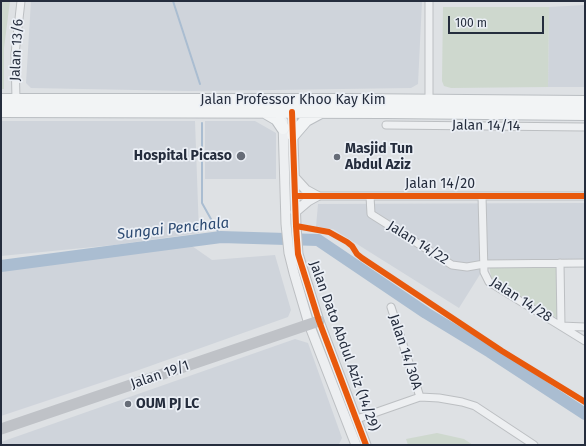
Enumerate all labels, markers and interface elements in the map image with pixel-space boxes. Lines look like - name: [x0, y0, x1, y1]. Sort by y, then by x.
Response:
- scale bar: [450, 8, 546, 34]
- text: 100 m: [455, 16, 487, 30]
- street label: Jalan 13/6: [7, 18, 27, 82]
- street label: Jalan Professor Khoo Kay Kim: [200, 92, 386, 108]
- street label: Jalan 14/14: [452, 117, 520, 135]
- place label: Masjid Tun Abdul Aziz: [345, 141, 413, 174]
- place label: Hospital Picaso: [134, 148, 232, 164]
- marker: Hospital Picaso: [235, 150, 247, 162]
- marker: Masjid Tun Abdul Aziz: [332, 152, 342, 162]
- street label: Jalan 14/20: [405, 176, 475, 192]
- water label: Sungai Penchala: [116, 214, 230, 244]
- street label: Jalan 14/22: [384, 218, 452, 268]
- street label: Jalan Dato Abdul Aziz (14/29): [305, 259, 383, 433]
- street label: Jalan 14/28: [487, 274, 555, 326]
- street label: Jalan 14/30A: [385, 312, 425, 392]
- street label: Jalan 19/1: [129, 357, 191, 393]
- place label: OUM PJ LC: [136, 396, 199, 412]
- marker: OUM PJ LC: [123, 399, 133, 409]

